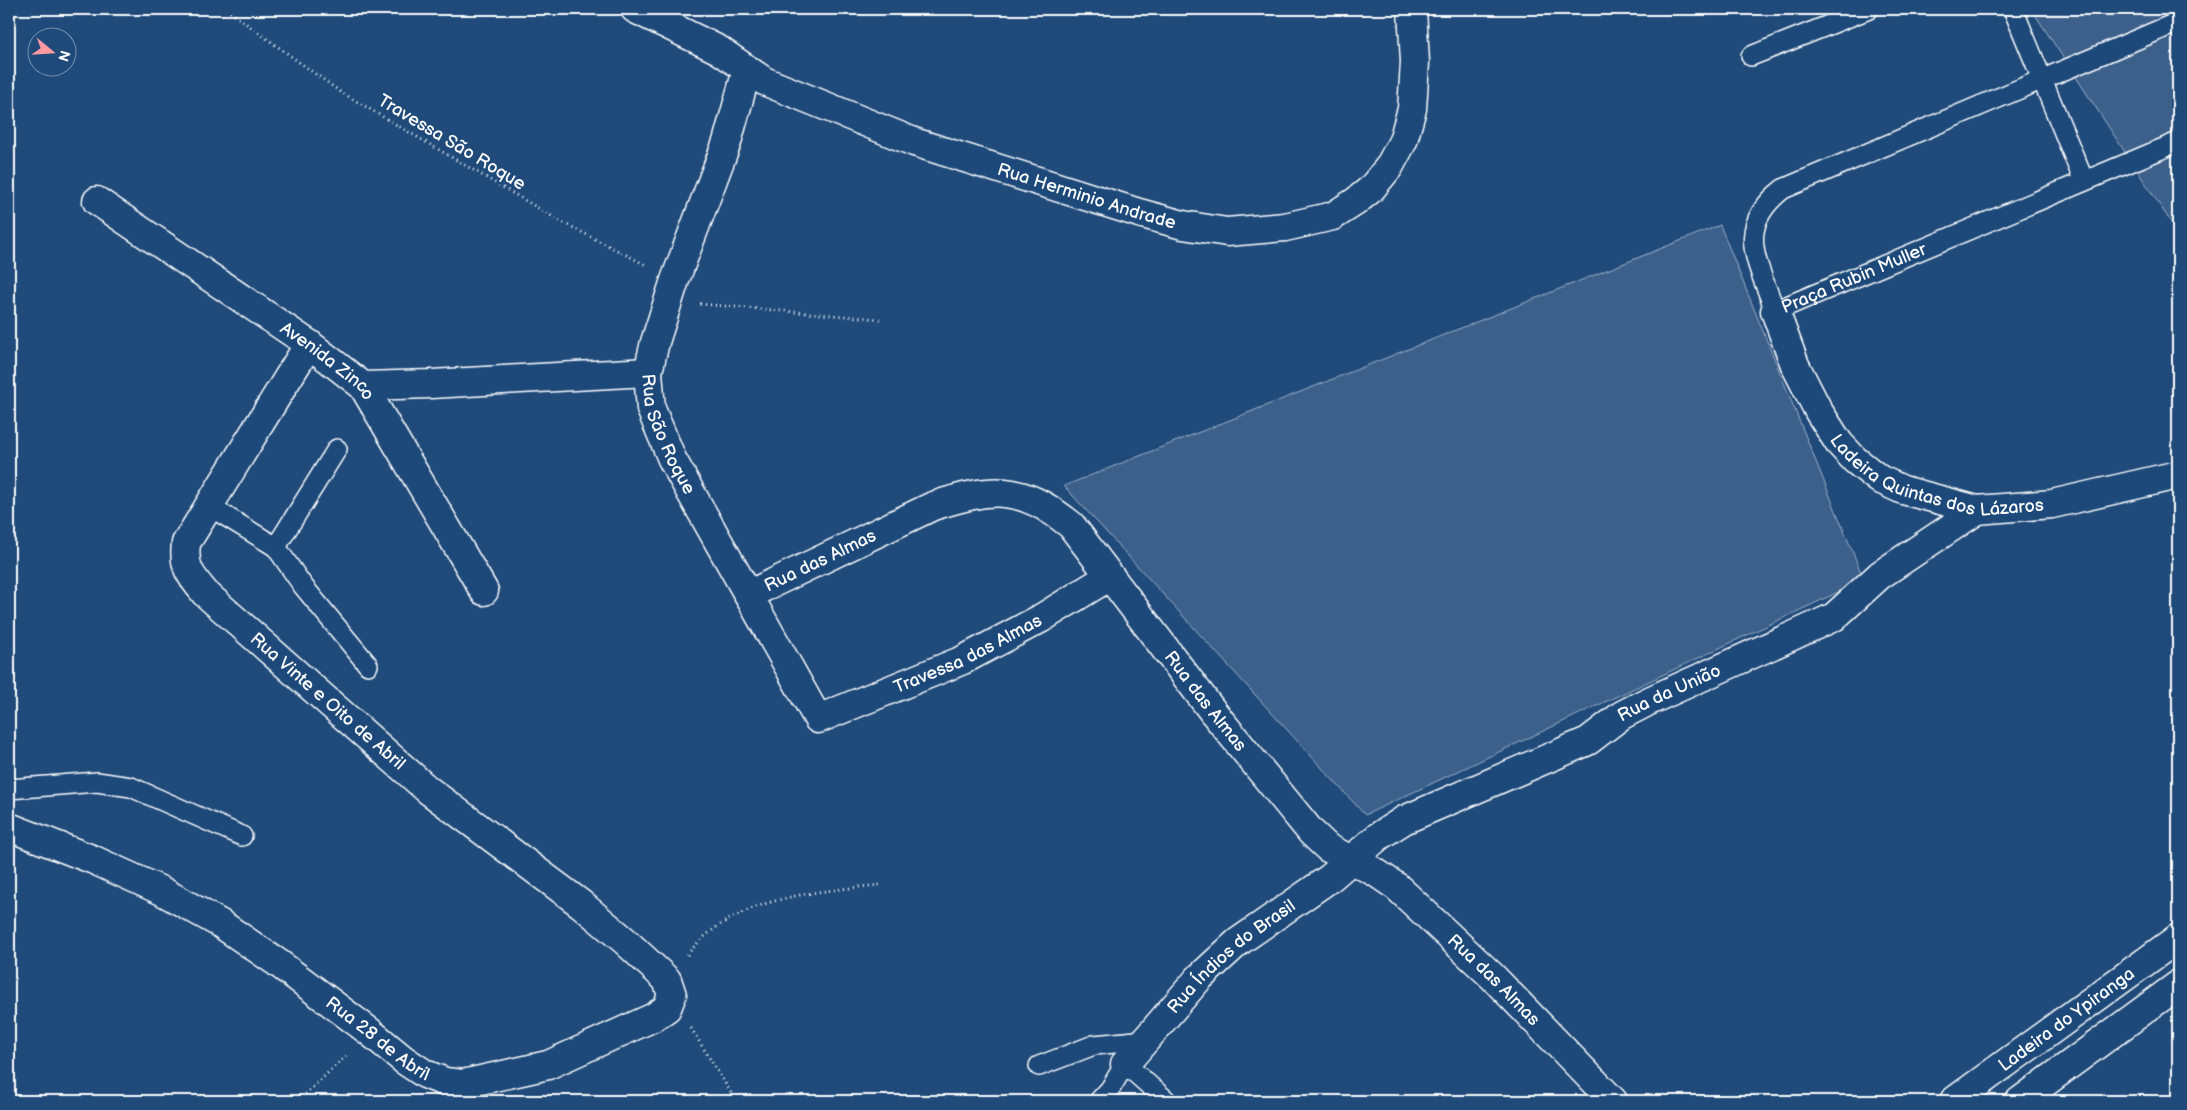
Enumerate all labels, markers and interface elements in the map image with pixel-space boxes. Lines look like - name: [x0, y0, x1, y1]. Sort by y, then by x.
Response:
- north arrow: [28, 28, 78, 78]
- text: N: [54, 48, 74, 63]
- street label: Travessa São Roque: [374, 90, 530, 195]
- street label: Rua Herminio Andrade: [995, 159, 1178, 234]
- street label: Praça Rubin Muller: [1778, 239, 1930, 318]
- street label: Avenida Zinco: [276, 318, 379, 404]
- street label: Rua São Roque: [637, 373, 700, 498]
- street label: Ladeira Quintas dos Lázaros: [1825, 431, 2045, 521]
- street label: Rua das Almas: [761, 525, 880, 597]
- street label: Travessa das Almas: [891, 610, 1046, 698]
- street label: Rua Vinte e Oito de Abril: [246, 628, 409, 774]
- street label: Rua das Almas: [1160, 647, 1251, 756]
- street label: Rua da União: [1614, 660, 1724, 726]
- street label: Rua Índios do Brasil: [1163, 895, 1299, 1018]
- street label: Rua das Almas: [1443, 930, 1544, 1030]
- street label: Ladeira do Ypiranga: [1995, 963, 2139, 1076]
- street label: Rua 28 de Abril: [321, 993, 432, 1086]

